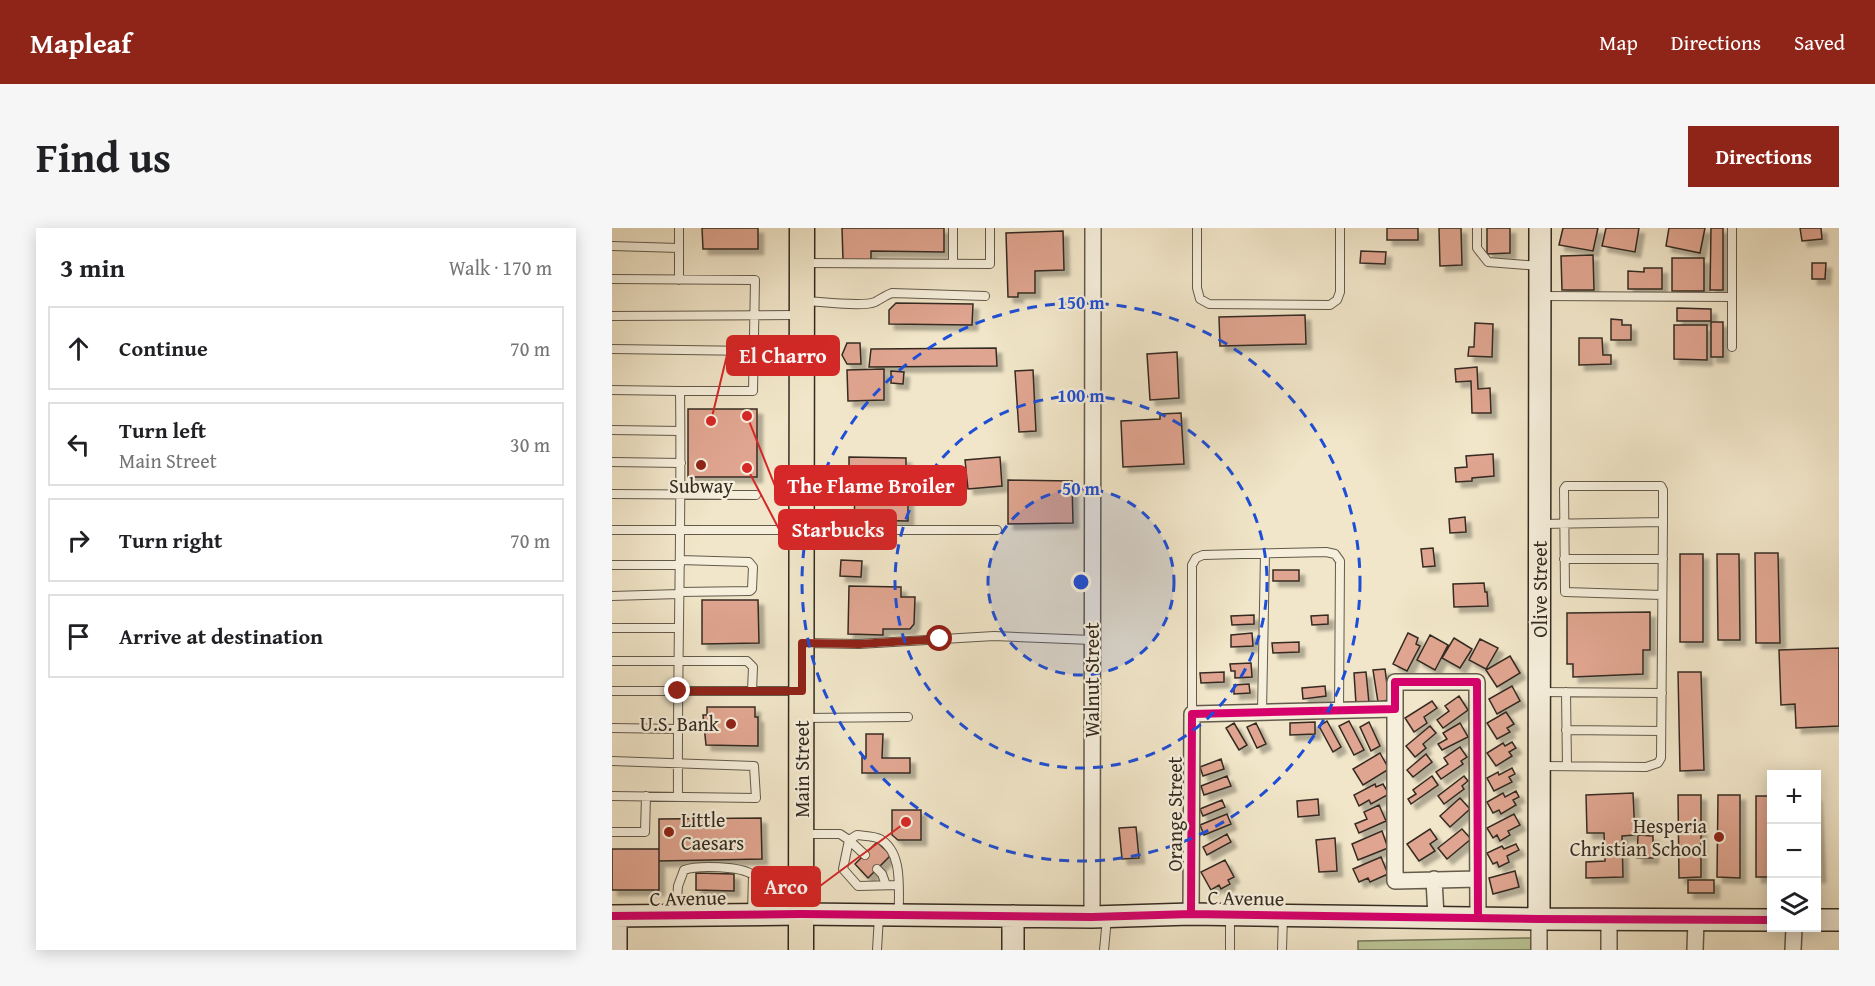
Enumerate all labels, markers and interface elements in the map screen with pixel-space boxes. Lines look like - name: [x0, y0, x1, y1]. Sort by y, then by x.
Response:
- text: Mapleaf: [30, 22, 131, 63]
- text: Map: [1599, 27, 1638, 58]
- text: Directions: [1671, 27, 1761, 58]
- text: Saved: [1794, 27, 1845, 58]
- text: Find us: [36, 126, 171, 187]
- button: Directions: [1688, 126, 1839, 187]
- text: 3 min: [60, 248, 125, 287]
- text: Walk · 170 m: [449, 253, 552, 282]
- text: 150 m: [1057, 289, 1105, 316]
- icon: ahead: [62, 332, 95, 365]
- text: Continue: [119, 332, 208, 364]
- text: 70 m: [510, 334, 550, 363]
- callout: El Charro: [727, 336, 839, 375]
- text: El Charro: [739, 340, 827, 371]
- text: 100 m: [1057, 382, 1105, 409]
- text: Turn left: [119, 414, 206, 446]
- icon: left: [62, 428, 95, 461]
- text: 30 m: [510, 430, 550, 459]
- text: Main Street: [119, 446, 217, 475]
- marker: Subway: [694, 458, 708, 472]
- callout: The Flame Broiler: [775, 466, 966, 505]
- text: The Flame Broiler: [787, 470, 955, 501]
- place label: Subway: [669, 471, 733, 500]
- text: 50 m: [1062, 475, 1101, 502]
- callout: Starbucks: [779, 510, 896, 549]
- text: Starbucks: [791, 514, 885, 545]
- icon: right: [62, 524, 95, 557]
- text: Turn right: [119, 524, 222, 556]
- text: 70 m: [510, 526, 550, 555]
- street label: Olive Street: [1525, 540, 1554, 638]
- centre of rings: [1071, 572, 1091, 592]
- icon: arrive: [62, 620, 95, 653]
- text: Arrive at destination: [119, 620, 323, 652]
- street label: Walnut Street: [1077, 622, 1106, 738]
- route start: [926, 625, 952, 651]
- route end: [664, 677, 690, 703]
- place label: U.S. Bank: [640, 709, 720, 738]
- marker: U.S. Bank: [724, 717, 738, 731]
- street label: Main Street: [787, 720, 816, 818]
- street label: Orange Street: [1160, 756, 1189, 872]
- map controls: [1767, 770, 1821, 932]
- button: +: [1767, 770, 1821, 824]
- place label: Little Caesars: [681, 805, 744, 857]
- place label: Hesperia Christian School: [1570, 811, 1708, 863]
- button: −: [1767, 824, 1821, 878]
- marker: Little Caesars: [662, 825, 676, 839]
- marker: Hesperia Christian School: [1712, 830, 1726, 844]
- callout: Arco: [752, 867, 820, 906]
- text: Arco: [764, 871, 808, 902]
- button: layers: [1767, 878, 1821, 932]
- street label: C Avenue: [649, 882, 727, 913]
- street label: C Avenue: [1207, 882, 1285, 913]

